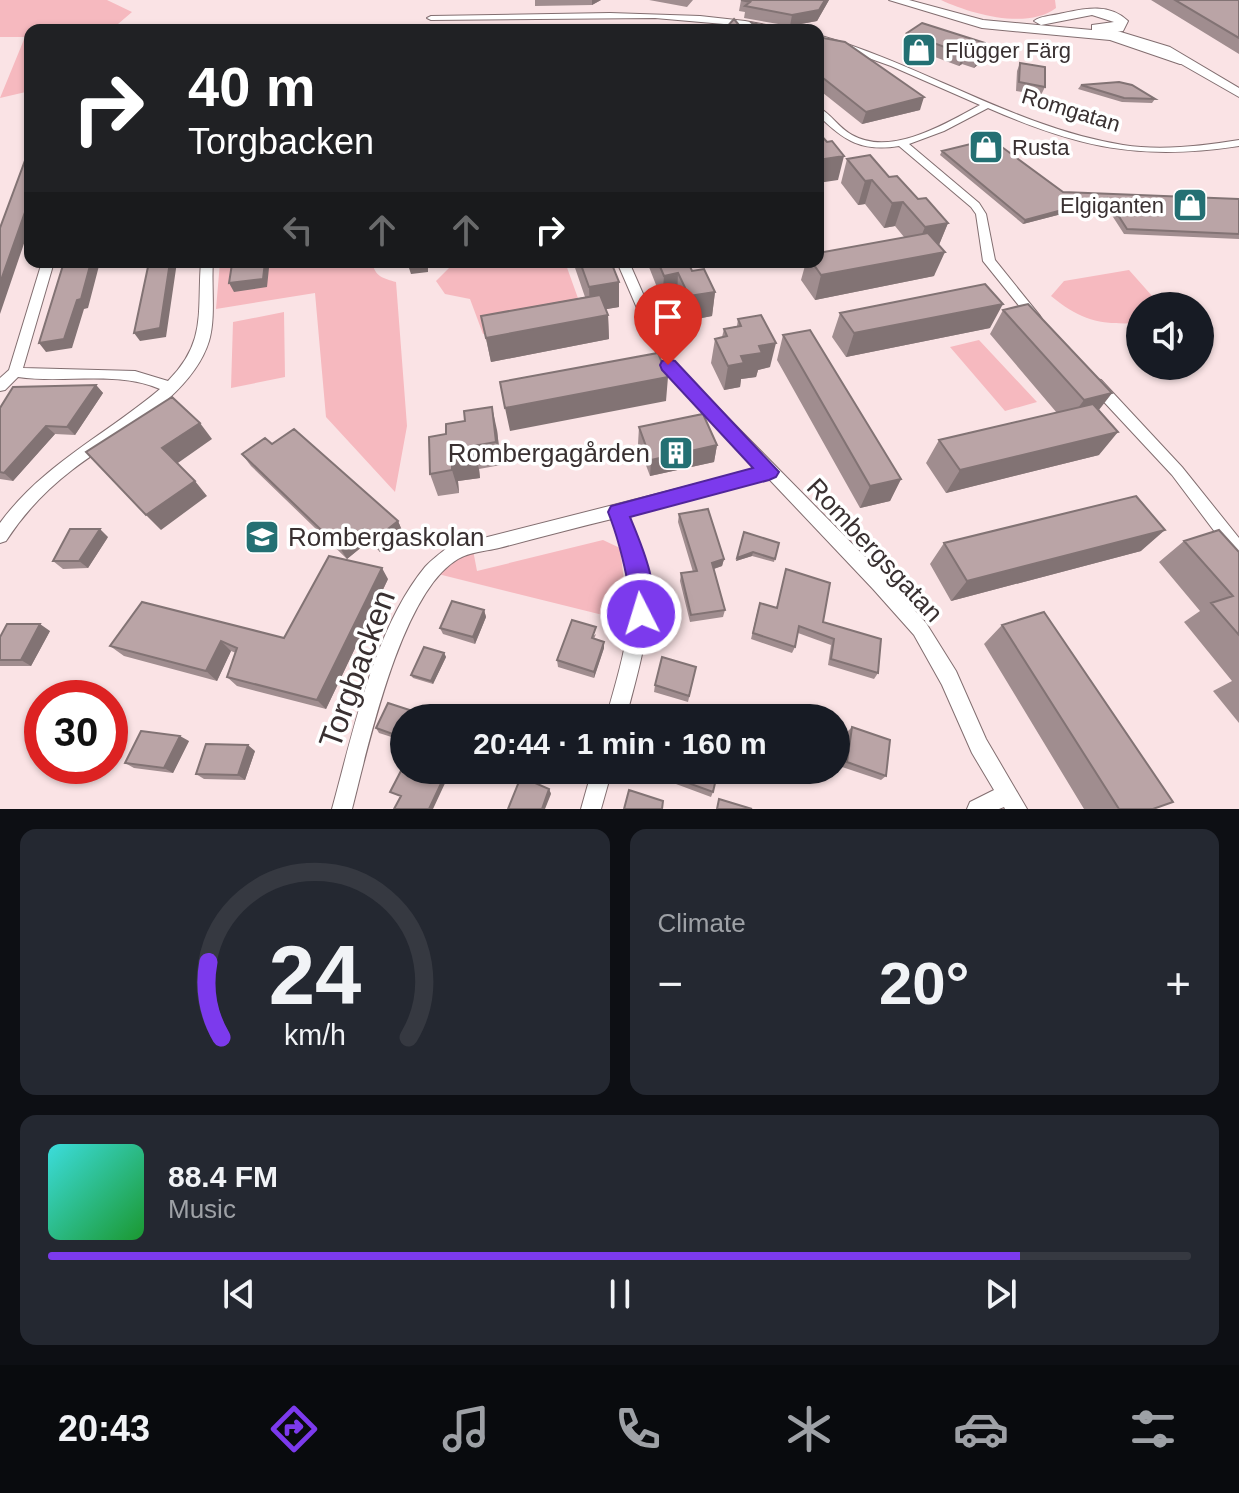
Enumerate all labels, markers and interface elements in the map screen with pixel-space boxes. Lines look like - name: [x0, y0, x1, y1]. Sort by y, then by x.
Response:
- shop icon: Flügger Färg: [900, 31, 938, 69]
- place label: Flügger Färg: [945, 38, 1071, 63]
- text: 40 m: [188, 55, 316, 118]
- icon: right: [56, 56, 160, 160]
- street label: Romgatan: [1019, 83, 1123, 137]
- text: Torgbacken: [188, 121, 374, 162]
- shop icon: Rusta: [967, 128, 1005, 166]
- place label: Rusta: [1012, 135, 1070, 160]
- shop icon: Elgiganten: [1171, 186, 1209, 224]
- place label: Elgiganten: [1060, 193, 1164, 218]
- icon: left: [276, 208, 320, 252]
- icon: ahead: [360, 208, 404, 252]
- icon: ahead: [444, 208, 488, 252]
- icon: right: [528, 208, 572, 252]
- pin: [634, 283, 702, 365]
- map controls: [1126, 292, 1214, 380]
- button: sound: [1126, 292, 1214, 380]
- icon: arrive: [646, 295, 690, 339]
- building icon: Rombergagården: [657, 434, 695, 472]
- place label: Rombergagården: [448, 438, 650, 468]
- street label: Rombergsgatan: [801, 472, 949, 628]
- school or university icon: Rombergaskolan: [243, 518, 281, 556]
- place label: Rombergaskolan: [288, 522, 485, 552]
- position arrow: [599, 572, 683, 656]
- street label: Torgbacken: [312, 585, 402, 753]
- speed limit sign: 30: [24, 680, 128, 784]
- text: 20:44 · 1 min · 160 m: [473, 727, 767, 760]
- text: Climate: [658, 908, 746, 938]
- text: 24: [268, 929, 361, 1022]
- text: 20°: [879, 950, 970, 1017]
- text: −: [658, 959, 683, 1008]
- text: +: [1165, 959, 1191, 1008]
- text: km/h: [284, 1019, 346, 1051]
- text: 88.4 FM: [168, 1160, 278, 1193]
- text: Music: [168, 1194, 236, 1224]
- icon: previous: [217, 1272, 261, 1316]
- icon: pause: [598, 1272, 642, 1316]
- icon: next: [979, 1272, 1023, 1316]
- icon: directions: [266, 1401, 322, 1457]
- icon: music: [438, 1401, 494, 1457]
- icon: phone: [610, 1401, 666, 1457]
- icon: climate: [781, 1401, 837, 1457]
- icon: car: [953, 1401, 1009, 1457]
- icon: filters: [1125, 1401, 1181, 1457]
- text: 20:43: [58, 1408, 150, 1449]

